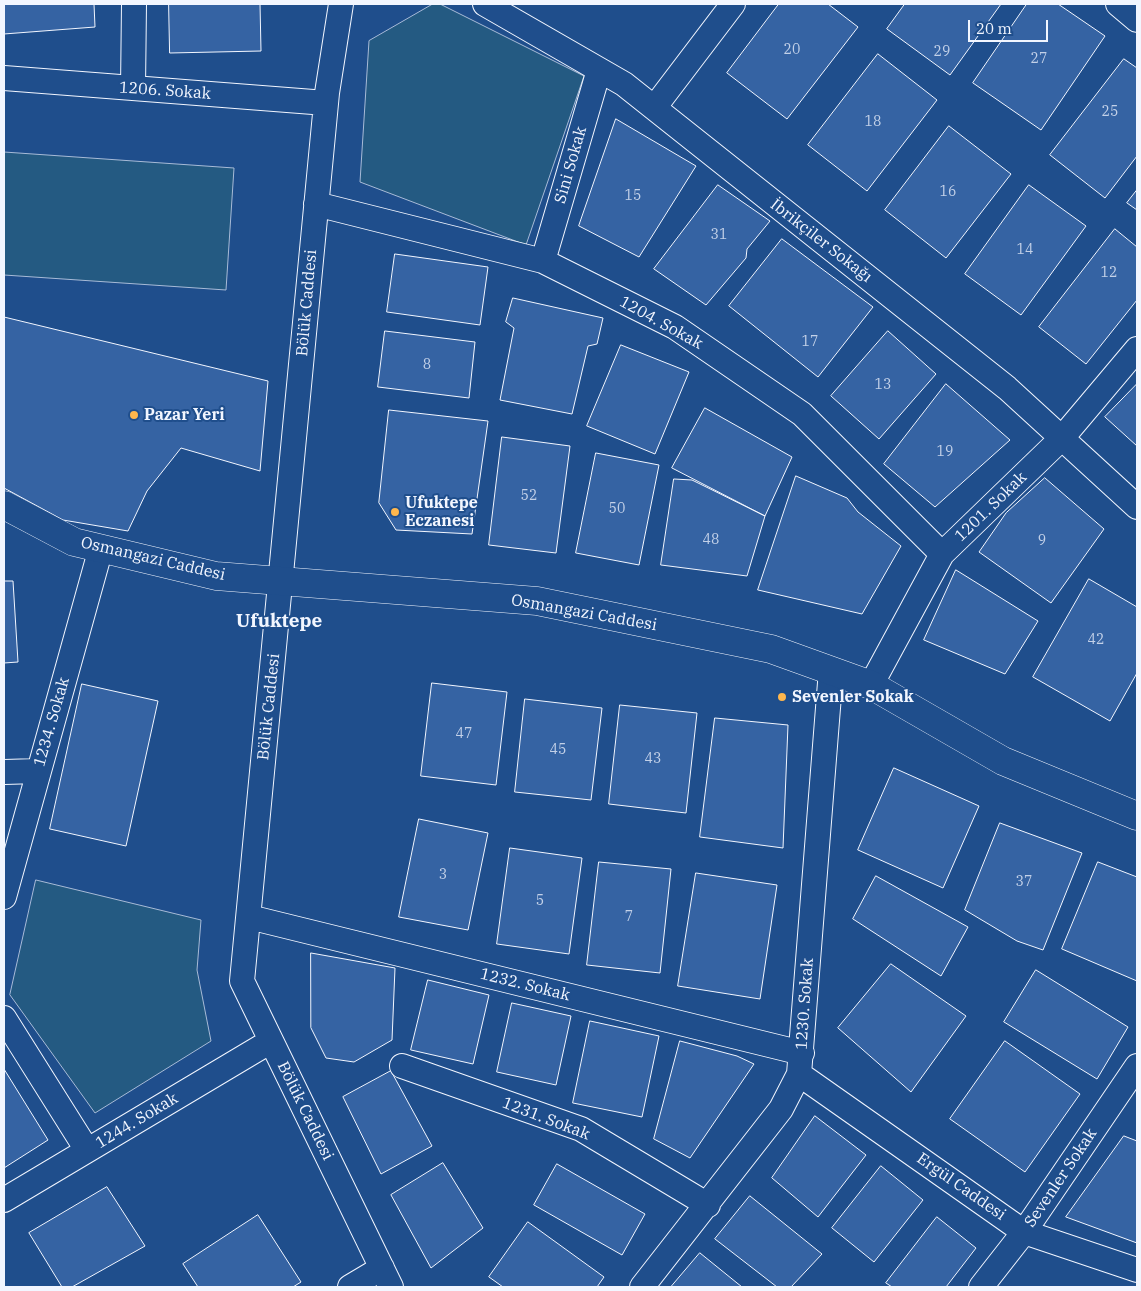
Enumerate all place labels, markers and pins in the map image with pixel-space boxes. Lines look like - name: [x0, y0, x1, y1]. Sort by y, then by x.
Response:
- place label: Pazar Yeri: [144, 405, 225, 425]
- marker: Pazar Yeri: [128, 409, 140, 421]
- place label: Ufuktepe Eczanesi: [405, 493, 478, 531]
- marker: Ufuktepe Eczanesi: [389, 506, 401, 518]
- place label: Sevenler Sokak: [792, 687, 914, 707]
- marker: Sevenler Sokak: [776, 691, 788, 703]

